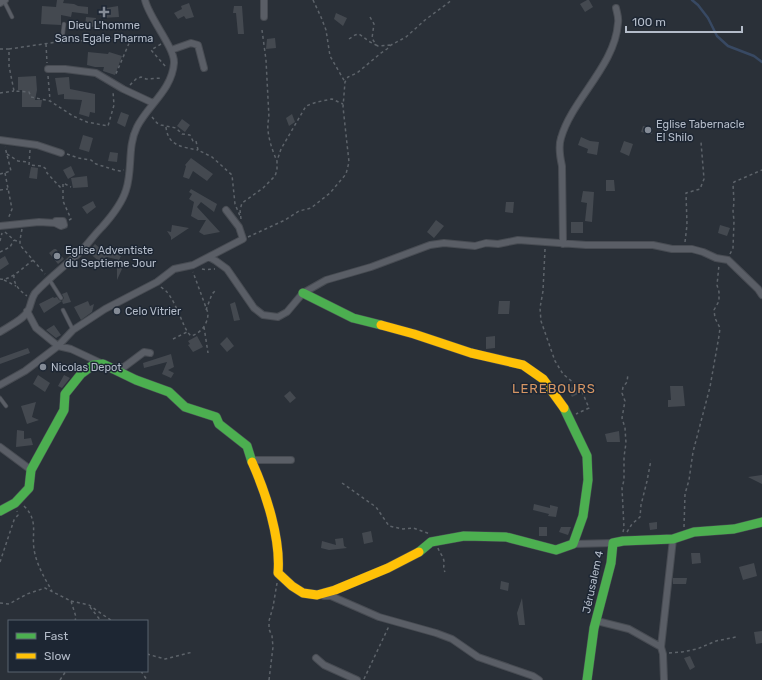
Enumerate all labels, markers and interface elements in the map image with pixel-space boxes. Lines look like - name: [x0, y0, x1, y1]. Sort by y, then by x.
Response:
- marker: Dieu L'homme Sans Egale Pharma: [99, 7, 109, 17]
- scale bar: [626, 8, 742, 34]
- text: 100 m: [632, 15, 666, 29]
- place label: Dieu L'homme Sans Egale Pharma: [55, 19, 153, 45]
- place label: Eglise Tabernacle El Shilo: [656, 118, 745, 144]
- marker: Eglise Tabernacle El Shilo: [643, 125, 653, 135]
- place label: Eglise Adventiste du Septieme Jour: [65, 244, 157, 270]
- marker: Eglise Adventiste du Septieme Jour: [52, 251, 62, 261]
- place label: Celo Vitrier: [125, 305, 182, 318]
- marker: Celo Vitrier: [112, 306, 122, 316]
- place label: Nicolas Depot: [51, 361, 122, 374]
- marker: Nicolas Depot: [38, 362, 48, 372]
- district label: LEREBOURS: [512, 381, 596, 396]
- street label: Jérusalem 4: [580, 549, 606, 615]
- legend: [8, 620, 148, 672]
- text: Fast: [44, 629, 68, 643]
- text: Slow: [44, 649, 71, 663]

